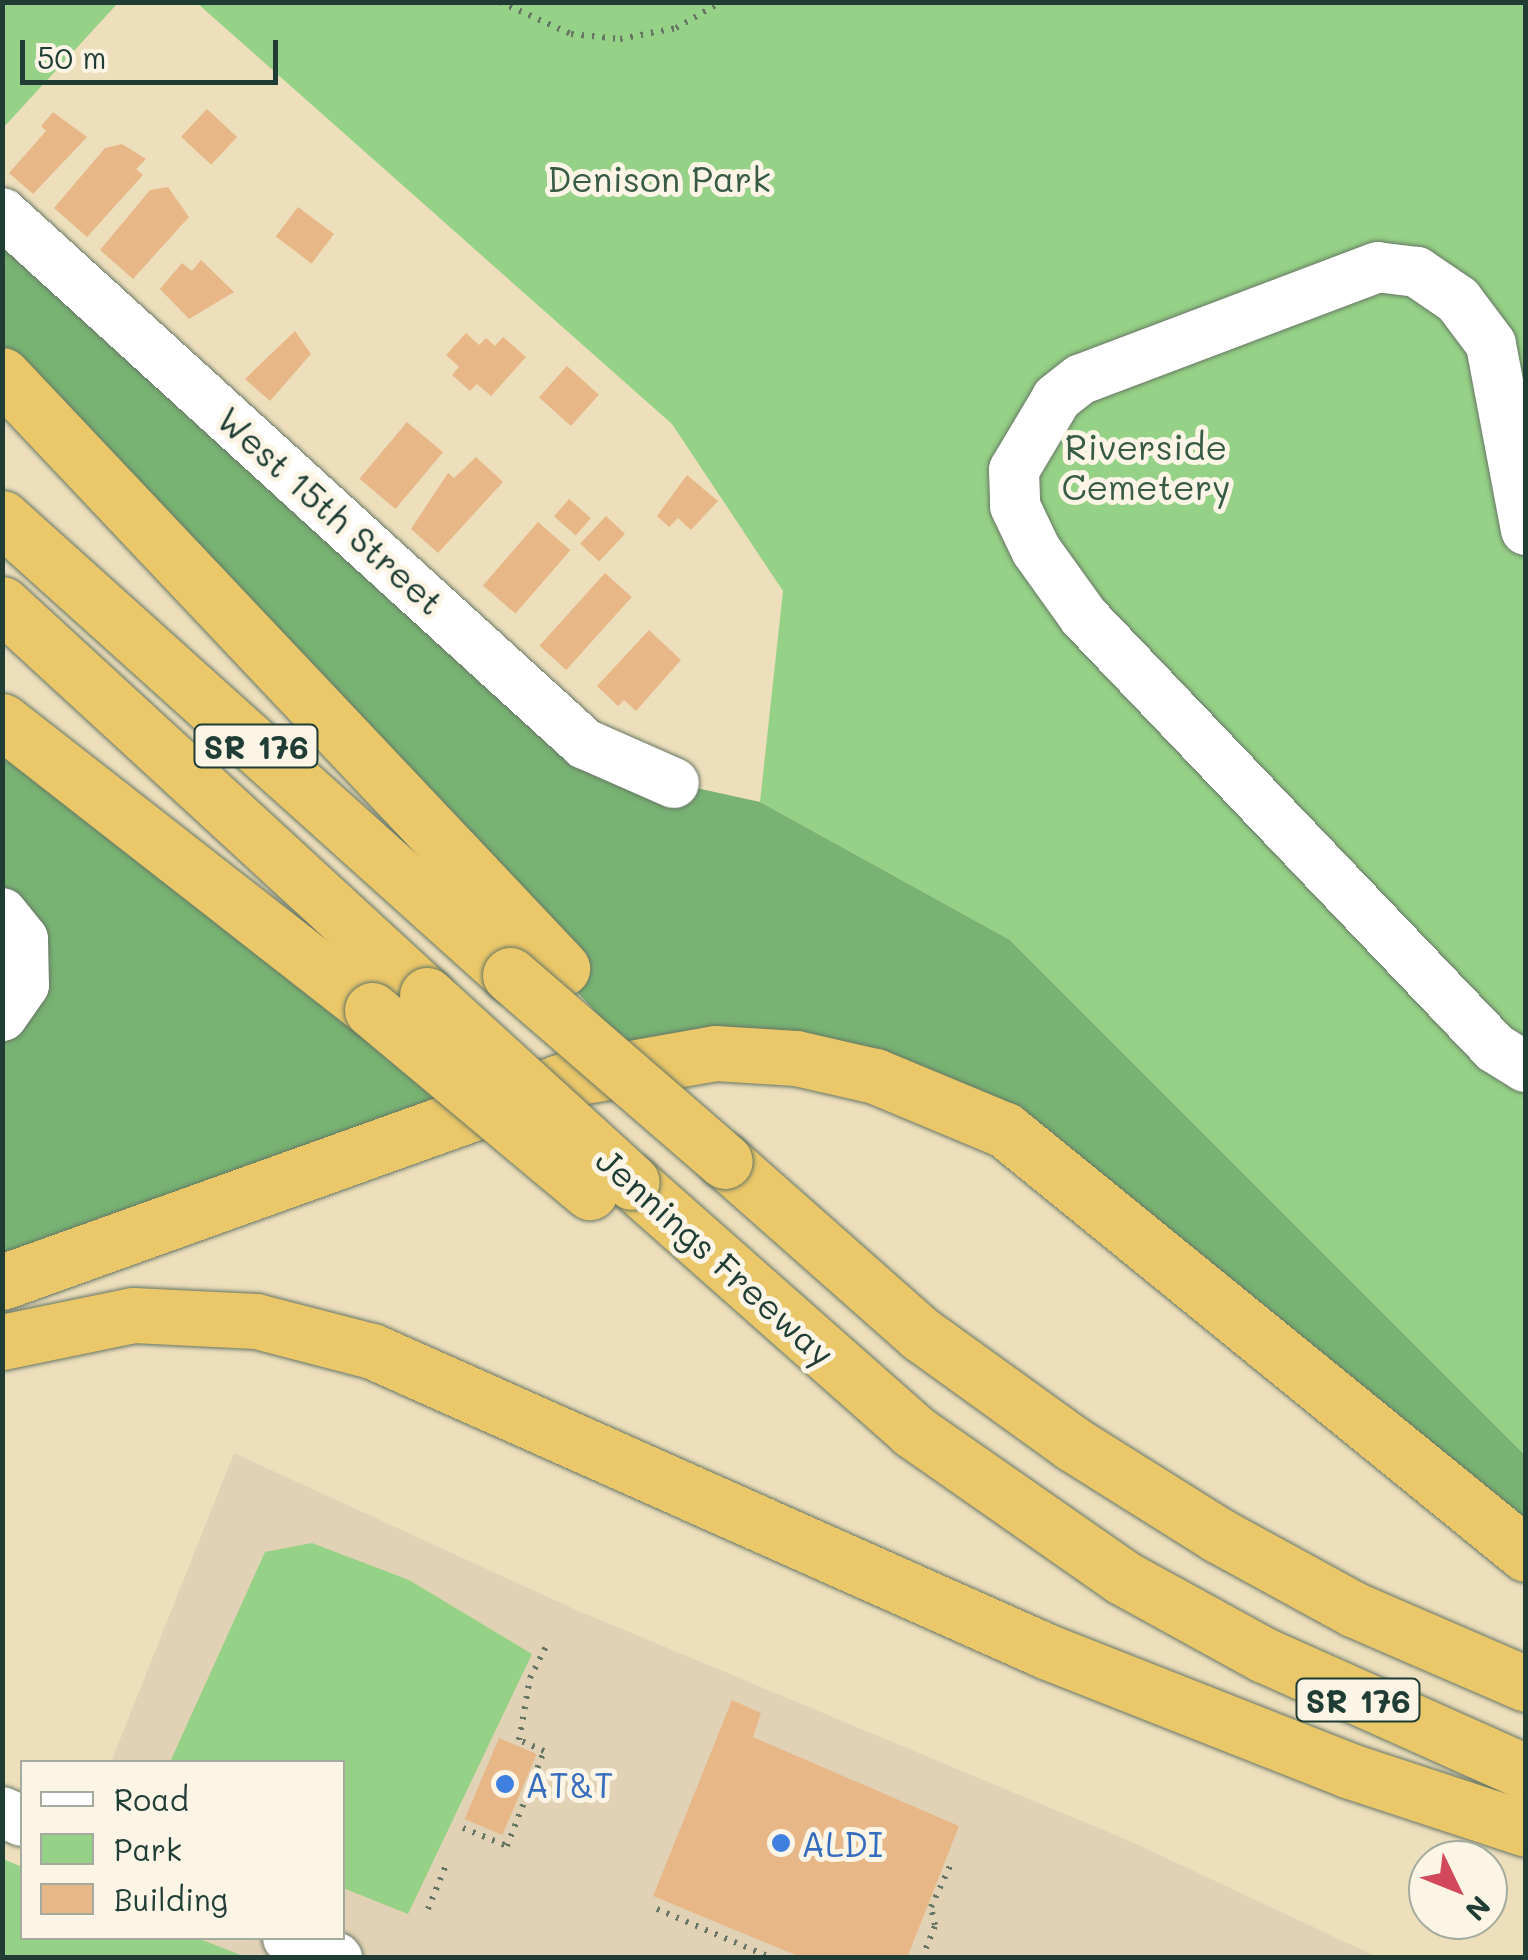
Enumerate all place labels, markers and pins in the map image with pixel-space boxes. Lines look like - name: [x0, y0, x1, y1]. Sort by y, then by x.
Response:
- place label: AT&T: [525, 1763, 613, 1805]
- marker: AT&T: [494, 1773, 516, 1795]
- place label: ALDI: [801, 1822, 883, 1864]
- marker: ALDI: [770, 1832, 792, 1854]

